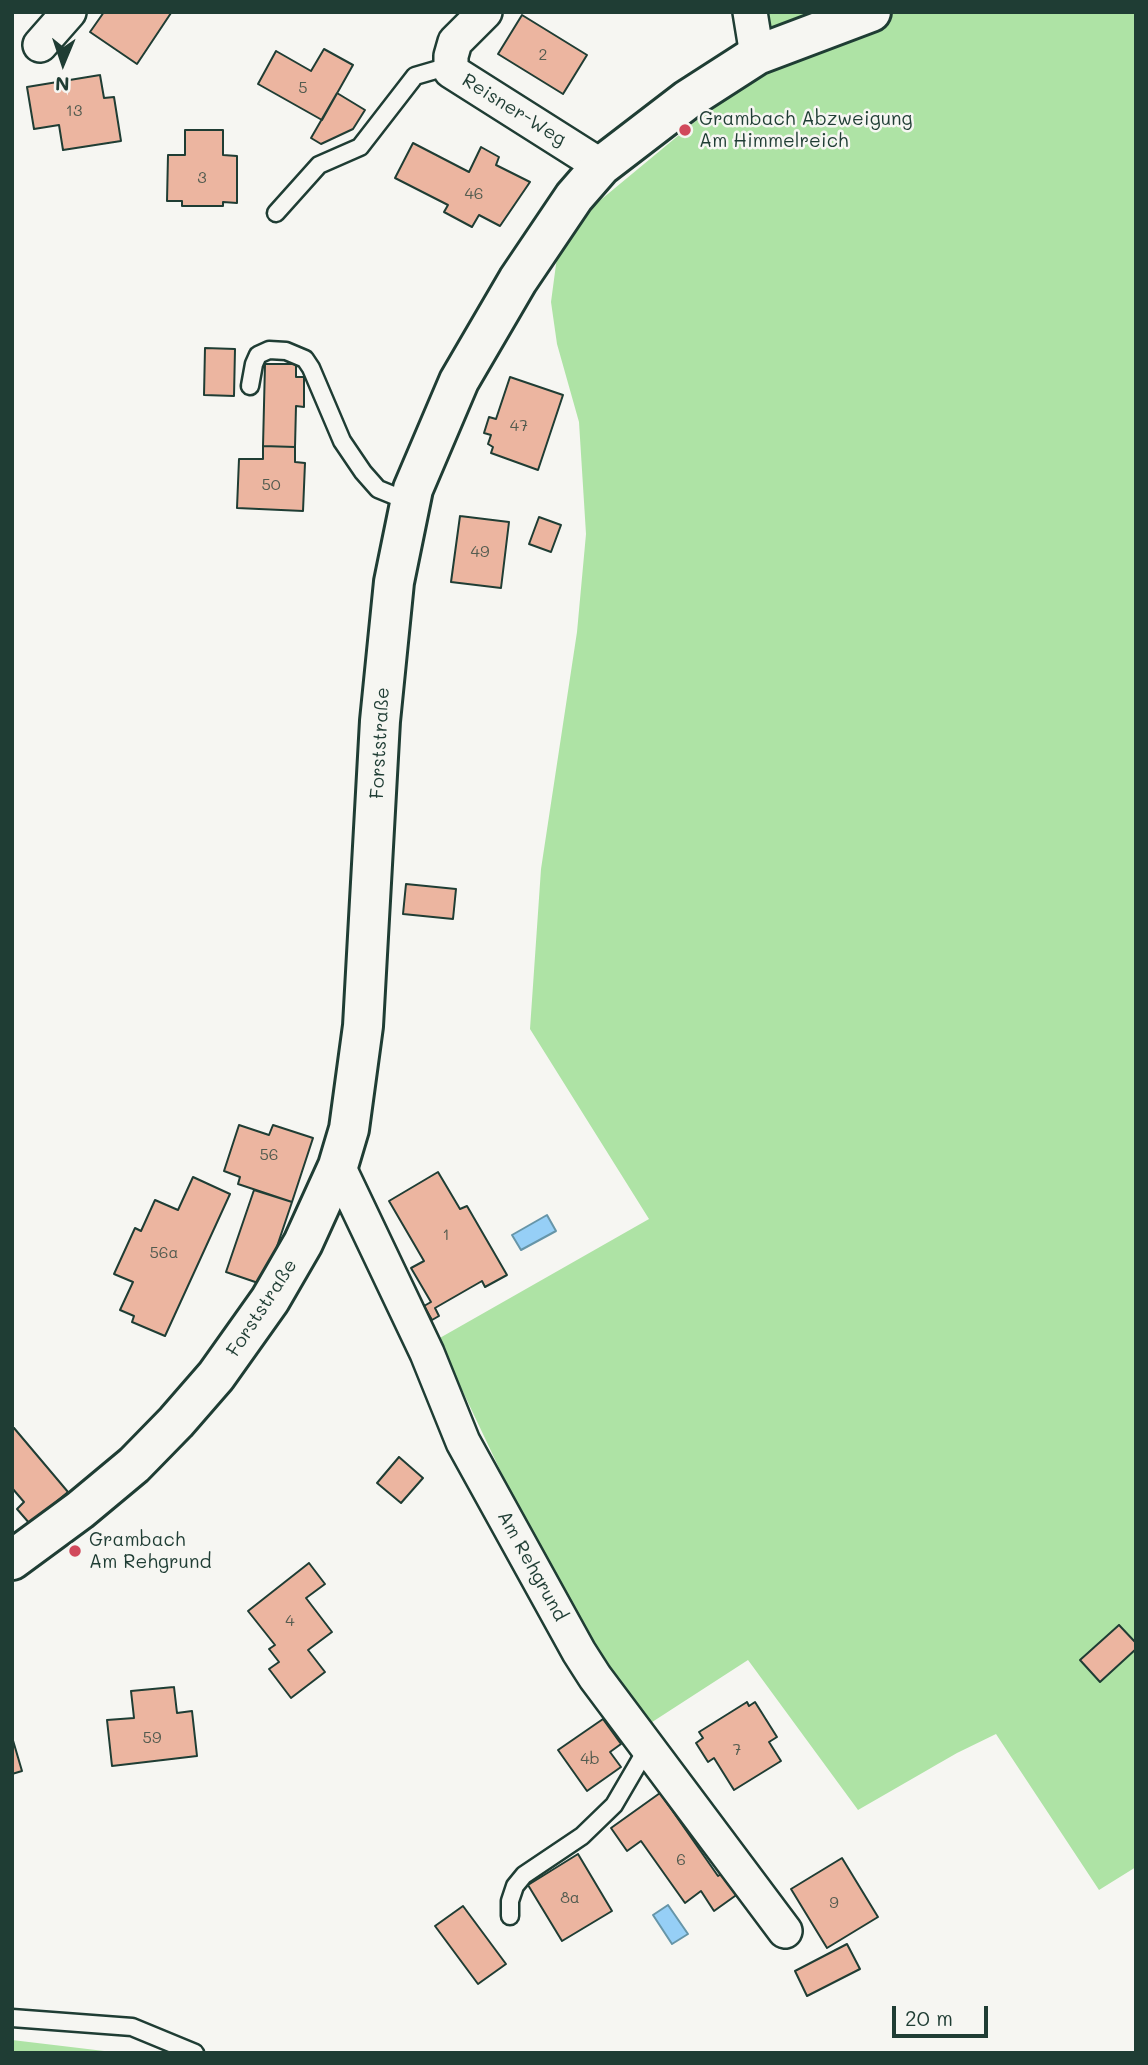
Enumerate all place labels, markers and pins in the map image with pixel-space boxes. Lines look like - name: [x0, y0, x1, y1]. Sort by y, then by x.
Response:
- place label: Grambach Abzweigung Am Himmelreich: [699, 108, 913, 152]
- marker: Grambach Abzweigung Am Himmelreich: [677, 122, 693, 138]
- place label: Grambach Am Rehgrund: [89, 1529, 212, 1573]
- marker: Grambach Am Rehgrund: [67, 1543, 83, 1559]

